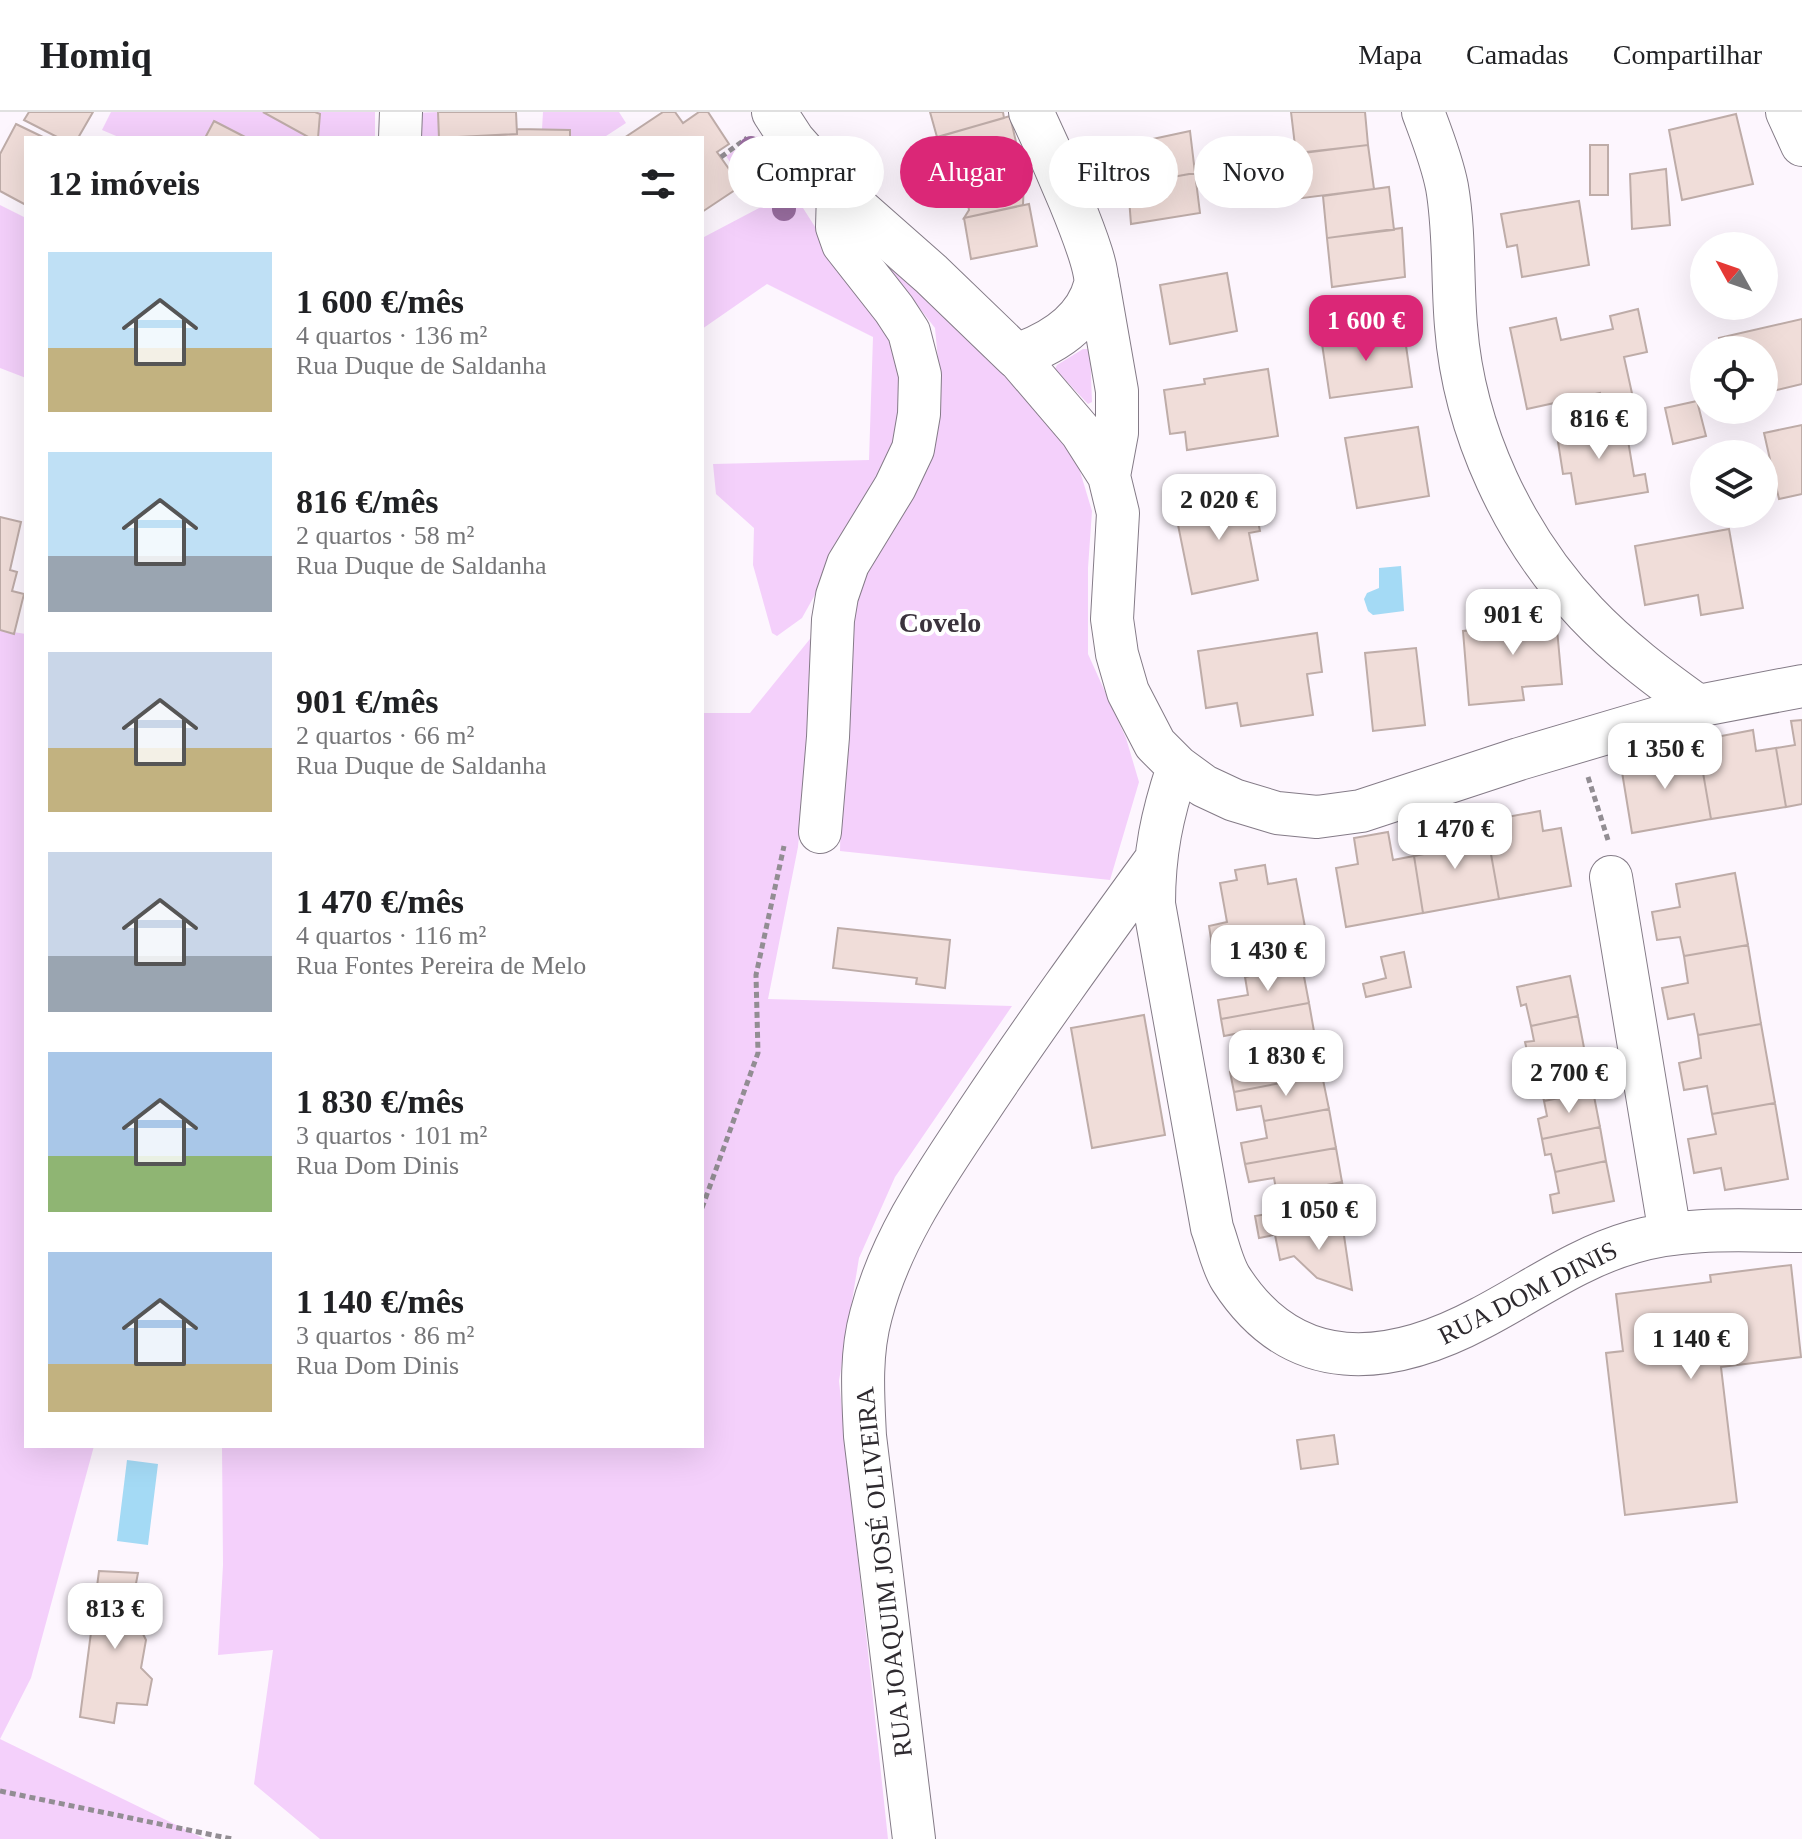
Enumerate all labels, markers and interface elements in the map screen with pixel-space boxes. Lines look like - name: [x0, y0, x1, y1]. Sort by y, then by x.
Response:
- text: Homiq: [40, 34, 152, 76]
- text: Mapa: [1358, 39, 1422, 70]
- text: Camadas: [1466, 39, 1569, 70]
- text: Compartilhar: [1613, 39, 1762, 70]
- chip: Comprar: [728, 136, 884, 208]
- chip: Alugar: [900, 136, 1033, 208]
- chip: Filtros: [1049, 136, 1178, 208]
- chip: Novo: [1194, 136, 1313, 208]
- icon: filters: [636, 162, 680, 206]
- text: 12 imóveis: [48, 165, 200, 202]
- north arrow: [1690, 232, 1778, 320]
- map controls: [1690, 232, 1778, 528]
- text: 1 600 €/mês: [296, 283, 464, 320]
- icon: home: [112, 284, 208, 380]
- pin: 1 600 €: [1292, 295, 1440, 363]
- text: 1 600 €: [1327, 306, 1405, 335]
- text: 4 quartos · 136 m²: [296, 321, 487, 350]
- button: locate: [1690, 336, 1778, 424]
- text: Rua Duque de Saldanha: [296, 351, 547, 380]
- pin: 816 €: [1543, 393, 1655, 461]
- text: 816 €: [1570, 404, 1628, 433]
- button: layers: [1690, 440, 1778, 528]
- pin: 2 020 €: [1145, 474, 1293, 542]
- text: 816 €/mês: [296, 483, 439, 520]
- icon: home: [112, 484, 208, 580]
- text: 2 020 €: [1180, 485, 1258, 514]
- text: 2 quartos · 58 m²: [296, 521, 474, 550]
- text: Rua Duque de Saldanha: [296, 551, 547, 580]
- pin: 901 €: [1457, 589, 1569, 657]
- text: 901 €: [1484, 600, 1542, 629]
- district label: Covelo: [899, 607, 981, 638]
- text: 901 €/mês: [296, 683, 439, 720]
- icon: home: [112, 684, 208, 780]
- text: 2 quartos · 66 m²: [296, 721, 474, 750]
- pin: 1 350 €: [1591, 723, 1739, 791]
- text: 1 350 €: [1626, 734, 1704, 763]
- text: Rua Duque de Saldanha: [296, 751, 547, 780]
- pin: 1 470 €: [1381, 803, 1529, 871]
- text: 1 470 €: [1416, 814, 1494, 843]
- text: 1 470 €/mês: [296, 883, 464, 920]
- icon: home: [112, 884, 208, 980]
- text: 4 quartos · 116 m²: [296, 921, 486, 950]
- pin: 1 430 €: [1194, 925, 1342, 993]
- text: 1 430 €: [1229, 936, 1307, 965]
- text: Rua Fontes Pereira de Melo: [296, 951, 586, 980]
- pin: 1 830 €: [1212, 1030, 1360, 1098]
- text: 1 830 €: [1247, 1041, 1325, 1070]
- pin: 2 700 €: [1495, 1047, 1643, 1115]
- text: 2 700 €: [1530, 1058, 1608, 1087]
- text: 1 830 €/mês: [296, 1083, 464, 1120]
- icon: home: [112, 1084, 208, 1180]
- text: 3 quartos · 101 m²: [296, 1121, 487, 1150]
- text: Rua Dom Dinis: [296, 1151, 459, 1180]
- pin: 1 050 €: [1245, 1184, 1393, 1252]
- text: 1 050 €: [1280, 1195, 1358, 1224]
- street label: RUA DOM DINIS: [1434, 1235, 1622, 1351]
- text: 1 140 €/mês: [296, 1283, 464, 1320]
- icon: home: [112, 1284, 208, 1380]
- pin: 1 140 €: [1617, 1313, 1765, 1381]
- text: 3 quartos · 86 m²: [296, 1321, 474, 1350]
- text: 1 140 €: [1652, 1324, 1730, 1353]
- text: Rua Dom Dinis: [296, 1351, 459, 1380]
- street label: RUA JOAQUIM JOSÉ OLIVEIRA: [850, 1385, 918, 1758]
- pin: 813 €: [59, 1583, 171, 1651]
- text: 813 €: [86, 1594, 144, 1623]

